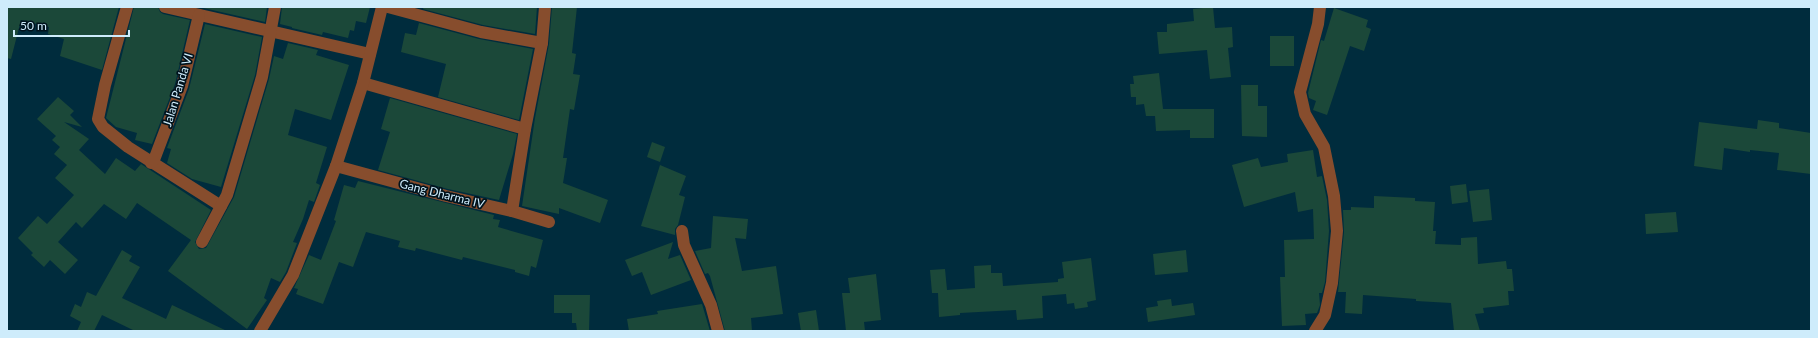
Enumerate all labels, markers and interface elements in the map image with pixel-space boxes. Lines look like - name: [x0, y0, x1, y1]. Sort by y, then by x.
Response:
- scale bar: [14, 12, 129, 38]
- text: 50 m: [20, 18, 47, 33]
- street label: Jalan Panda VI: [159, 51, 196, 128]
- street label: Gang Dharma IV: [398, 176, 487, 212]

